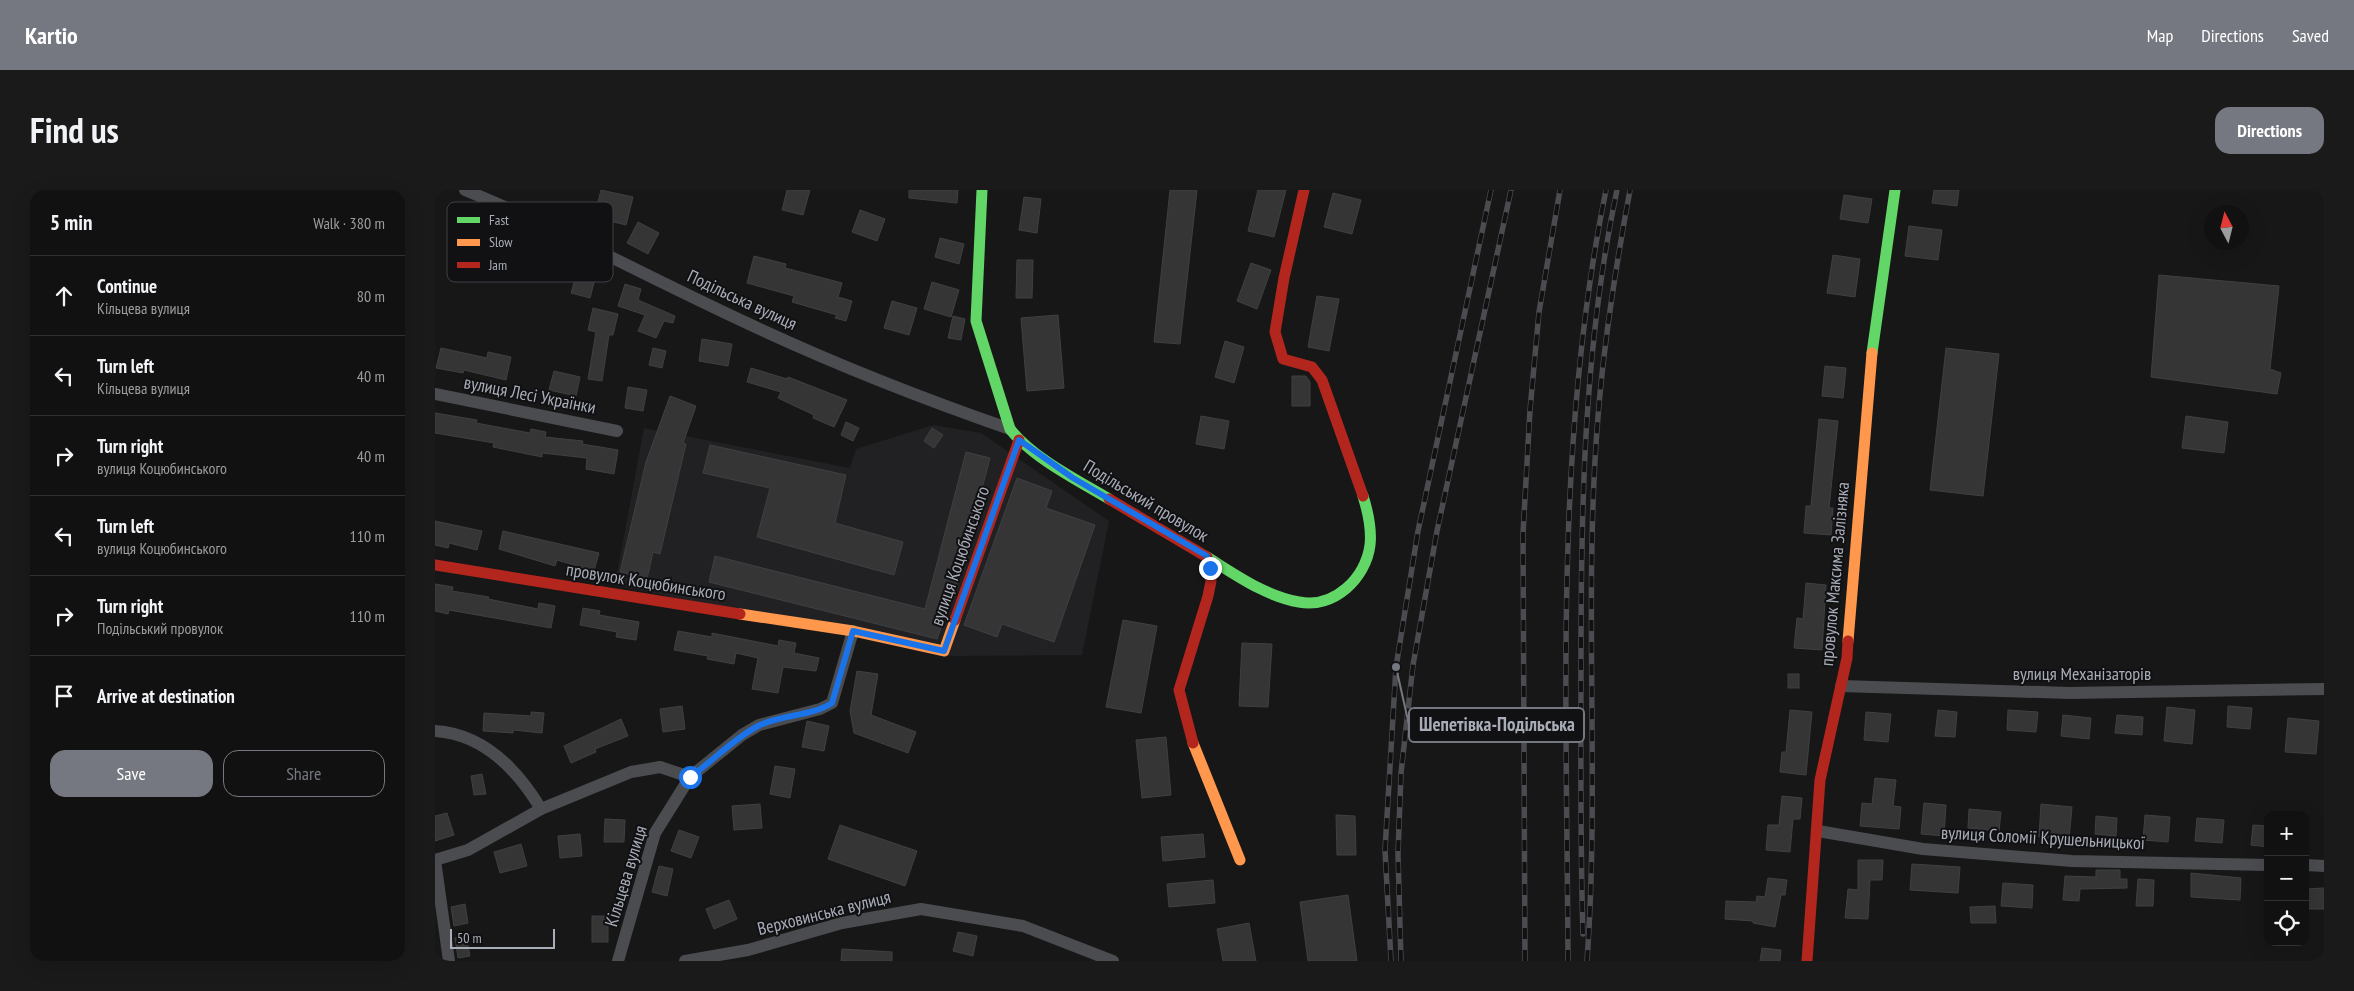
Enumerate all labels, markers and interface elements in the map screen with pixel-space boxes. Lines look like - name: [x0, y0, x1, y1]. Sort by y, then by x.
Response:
- text: Kartio: [25, 20, 78, 51]
- text: Map: [2147, 24, 2173, 47]
- text: Directions: [2201, 24, 2264, 47]
- text: Saved: [2292, 24, 2329, 47]
- text: Find us: [30, 107, 119, 153]
- button: Directions: [2215, 107, 2324, 154]
- legend: [447, 202, 613, 282]
- north arrow: [2204, 205, 2249, 250]
- text: 5 min: [50, 209, 92, 236]
- text: Fast: [489, 211, 509, 229]
- text: Walk · 380 m: [313, 213, 385, 233]
- text: Slow: [489, 233, 513, 251]
- text: Jam: [488, 256, 507, 274]
- street label: Подільська вулиця: [684, 264, 801, 335]
- text: Continue: [97, 274, 157, 298]
- icon: ahead: [50, 282, 78, 310]
- text: 80 m: [357, 286, 385, 306]
- text: Кільцева вулиця: [97, 298, 190, 318]
- text: Turn left: [97, 354, 154, 378]
- icon: left: [50, 362, 78, 390]
- text: 40 m: [357, 366, 385, 386]
- street label: вулиця Лесі Українки: [462, 370, 598, 419]
- text: Кільцева вулиця: [97, 378, 190, 398]
- text: Turn right: [97, 434, 163, 458]
- icon: right: [50, 442, 78, 470]
- text: 40 m: [357, 446, 385, 466]
- street label: Подільський провулок: [1079, 454, 1213, 547]
- text: вулиця Коцюбинського: [97, 458, 227, 478]
- street label: провулок Максима Залізняка: [1815, 481, 1854, 667]
- street label: вулиця Коцюбинського: [925, 483, 994, 629]
- text: Turn left: [97, 514, 154, 538]
- icon: left: [50, 522, 78, 550]
- text: 110 m: [350, 526, 385, 546]
- text: вулиця Коцюбинського: [97, 538, 227, 558]
- route end: [1199, 557, 1222, 580]
- street label: провулок Коцюбинського: [565, 558, 728, 606]
- text: Turn right: [97, 594, 163, 618]
- icon: right: [50, 602, 78, 630]
- text: 110 m: [350, 606, 385, 626]
- text: Подільський провулок: [97, 618, 223, 638]
- street label: вулиця Механізаторів: [2013, 662, 2151, 685]
- icon: arrive: [50, 682, 78, 710]
- text: Arrive at destination: [97, 684, 235, 708]
- callout: Шепетівка-Подільська: [1409, 708, 1584, 742]
- text: Шепетівка-Подільська: [1419, 712, 1575, 736]
- button: Save: [50, 750, 213, 797]
- button: Share: [223, 750, 385, 797]
- route start: [679, 766, 702, 789]
- map controls: [2264, 811, 2309, 946]
- button: +: [2264, 811, 2309, 856]
- street label: вулиця Соломії Крушельницької: [1941, 821, 2146, 854]
- street label: Кільцева вулиця: [599, 823, 652, 929]
- button: −: [2264, 856, 2309, 901]
- street label: Верховинська вулиця: [755, 885, 893, 940]
- button: locate: [2264, 901, 2309, 946]
- scale bar: [450, 926, 555, 949]
- text: 50 m: [457, 929, 482, 947]

